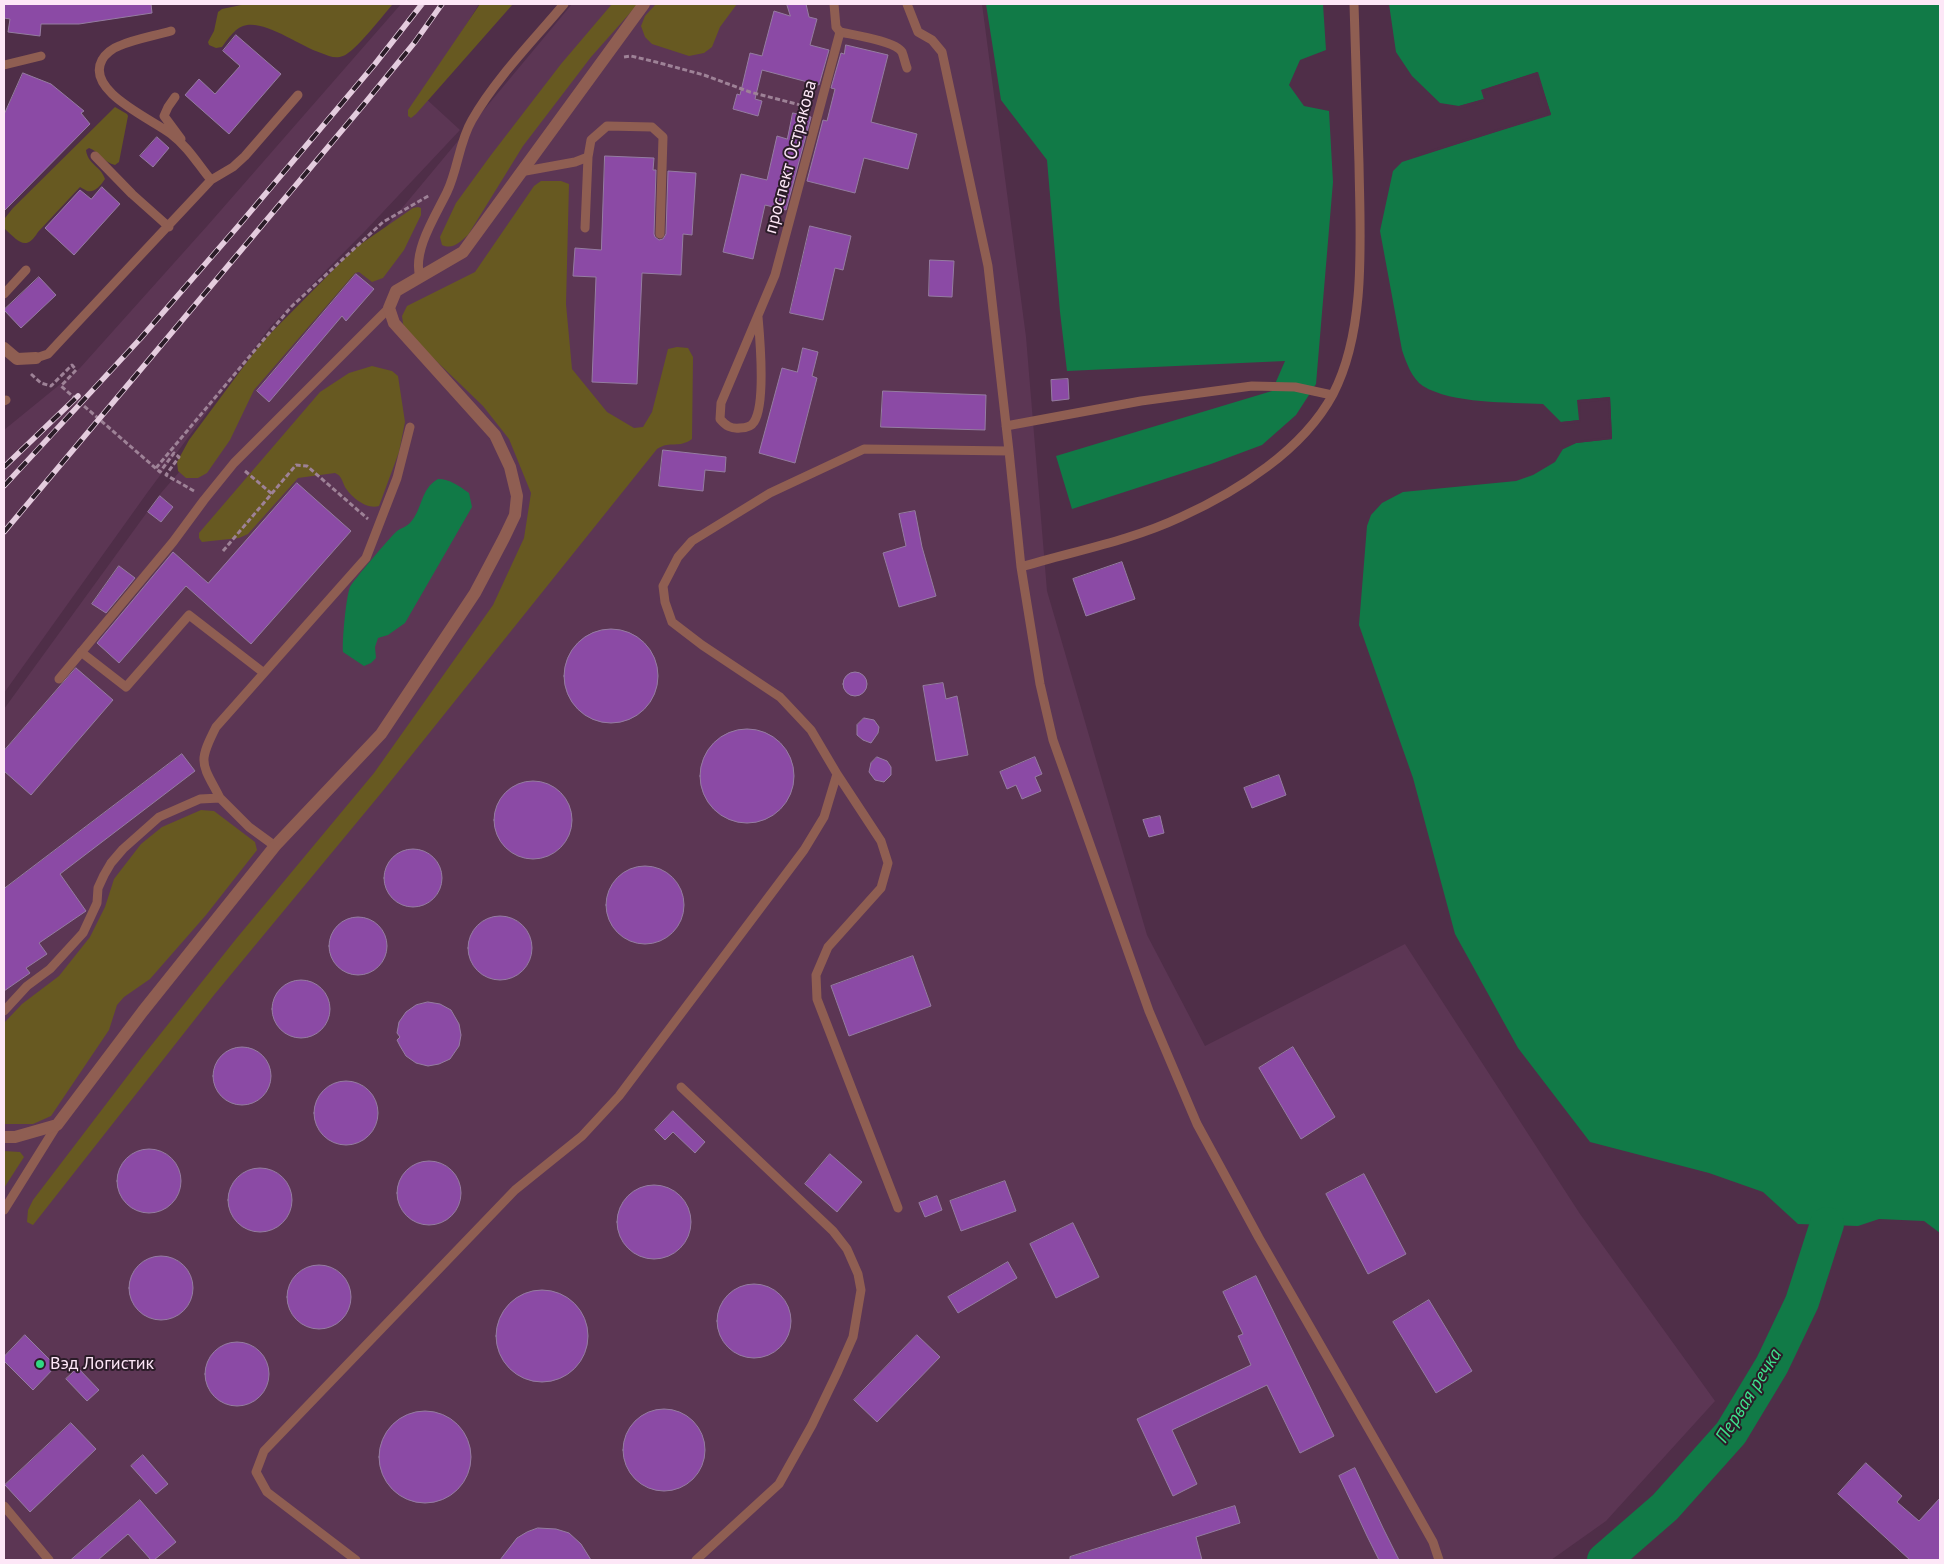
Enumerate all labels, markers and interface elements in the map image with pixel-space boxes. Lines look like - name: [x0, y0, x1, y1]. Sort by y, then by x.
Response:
- street label: проспект Острякова: [760, 78, 822, 236]
- water label: Первая речка: [1711, 1345, 1787, 1447]
- place label: Вэд Логистик: [50, 1353, 154, 1375]
- marker: Вэд Логистик: [34, 1358, 46, 1370]

